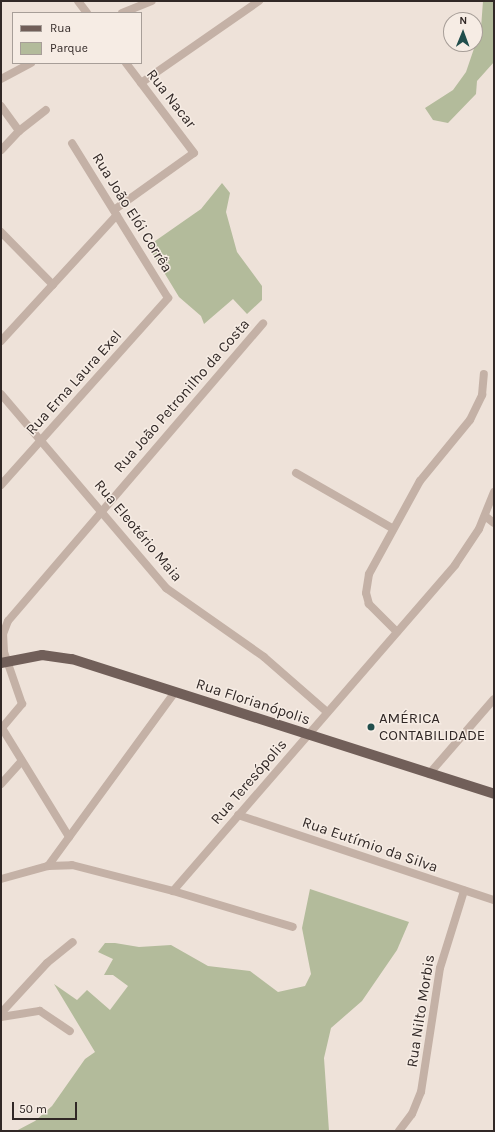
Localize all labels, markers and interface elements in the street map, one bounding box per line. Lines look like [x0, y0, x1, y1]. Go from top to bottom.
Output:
legend [12, 12, 142, 64]
north arrow [443, 12, 483, 52]
text: N [459, 14, 467, 27]
text: Rua [50, 21, 71, 35]
text: Parque [50, 41, 88, 55]
street label: Rua Nacar [142, 66, 200, 132]
street label: Rua João Elói Corrêa [88, 150, 176, 276]
street label: Rua João Petronilho da Costa [110, 315, 254, 477]
street label: Rua Erna Laura Exel [22, 327, 126, 439]
street label: Rua Eleotério Maia [90, 476, 186, 586]
street label: Rua Florianópolis [194, 675, 312, 729]
place label: AMÉRICA CONTABILIDADE [379, 709, 485, 744]
marker: AMÉRICA CONTABILIDADE [366, 722, 376, 732]
street label: Rua Teresópolis [207, 736, 291, 828]
street label: Rua Eutímio da Silva [300, 813, 440, 877]
street label: Rua Nilto Morbis [403, 953, 439, 1069]
scale bar [14, 1094, 79, 1120]
text: 50 m [19, 1102, 47, 1116]

